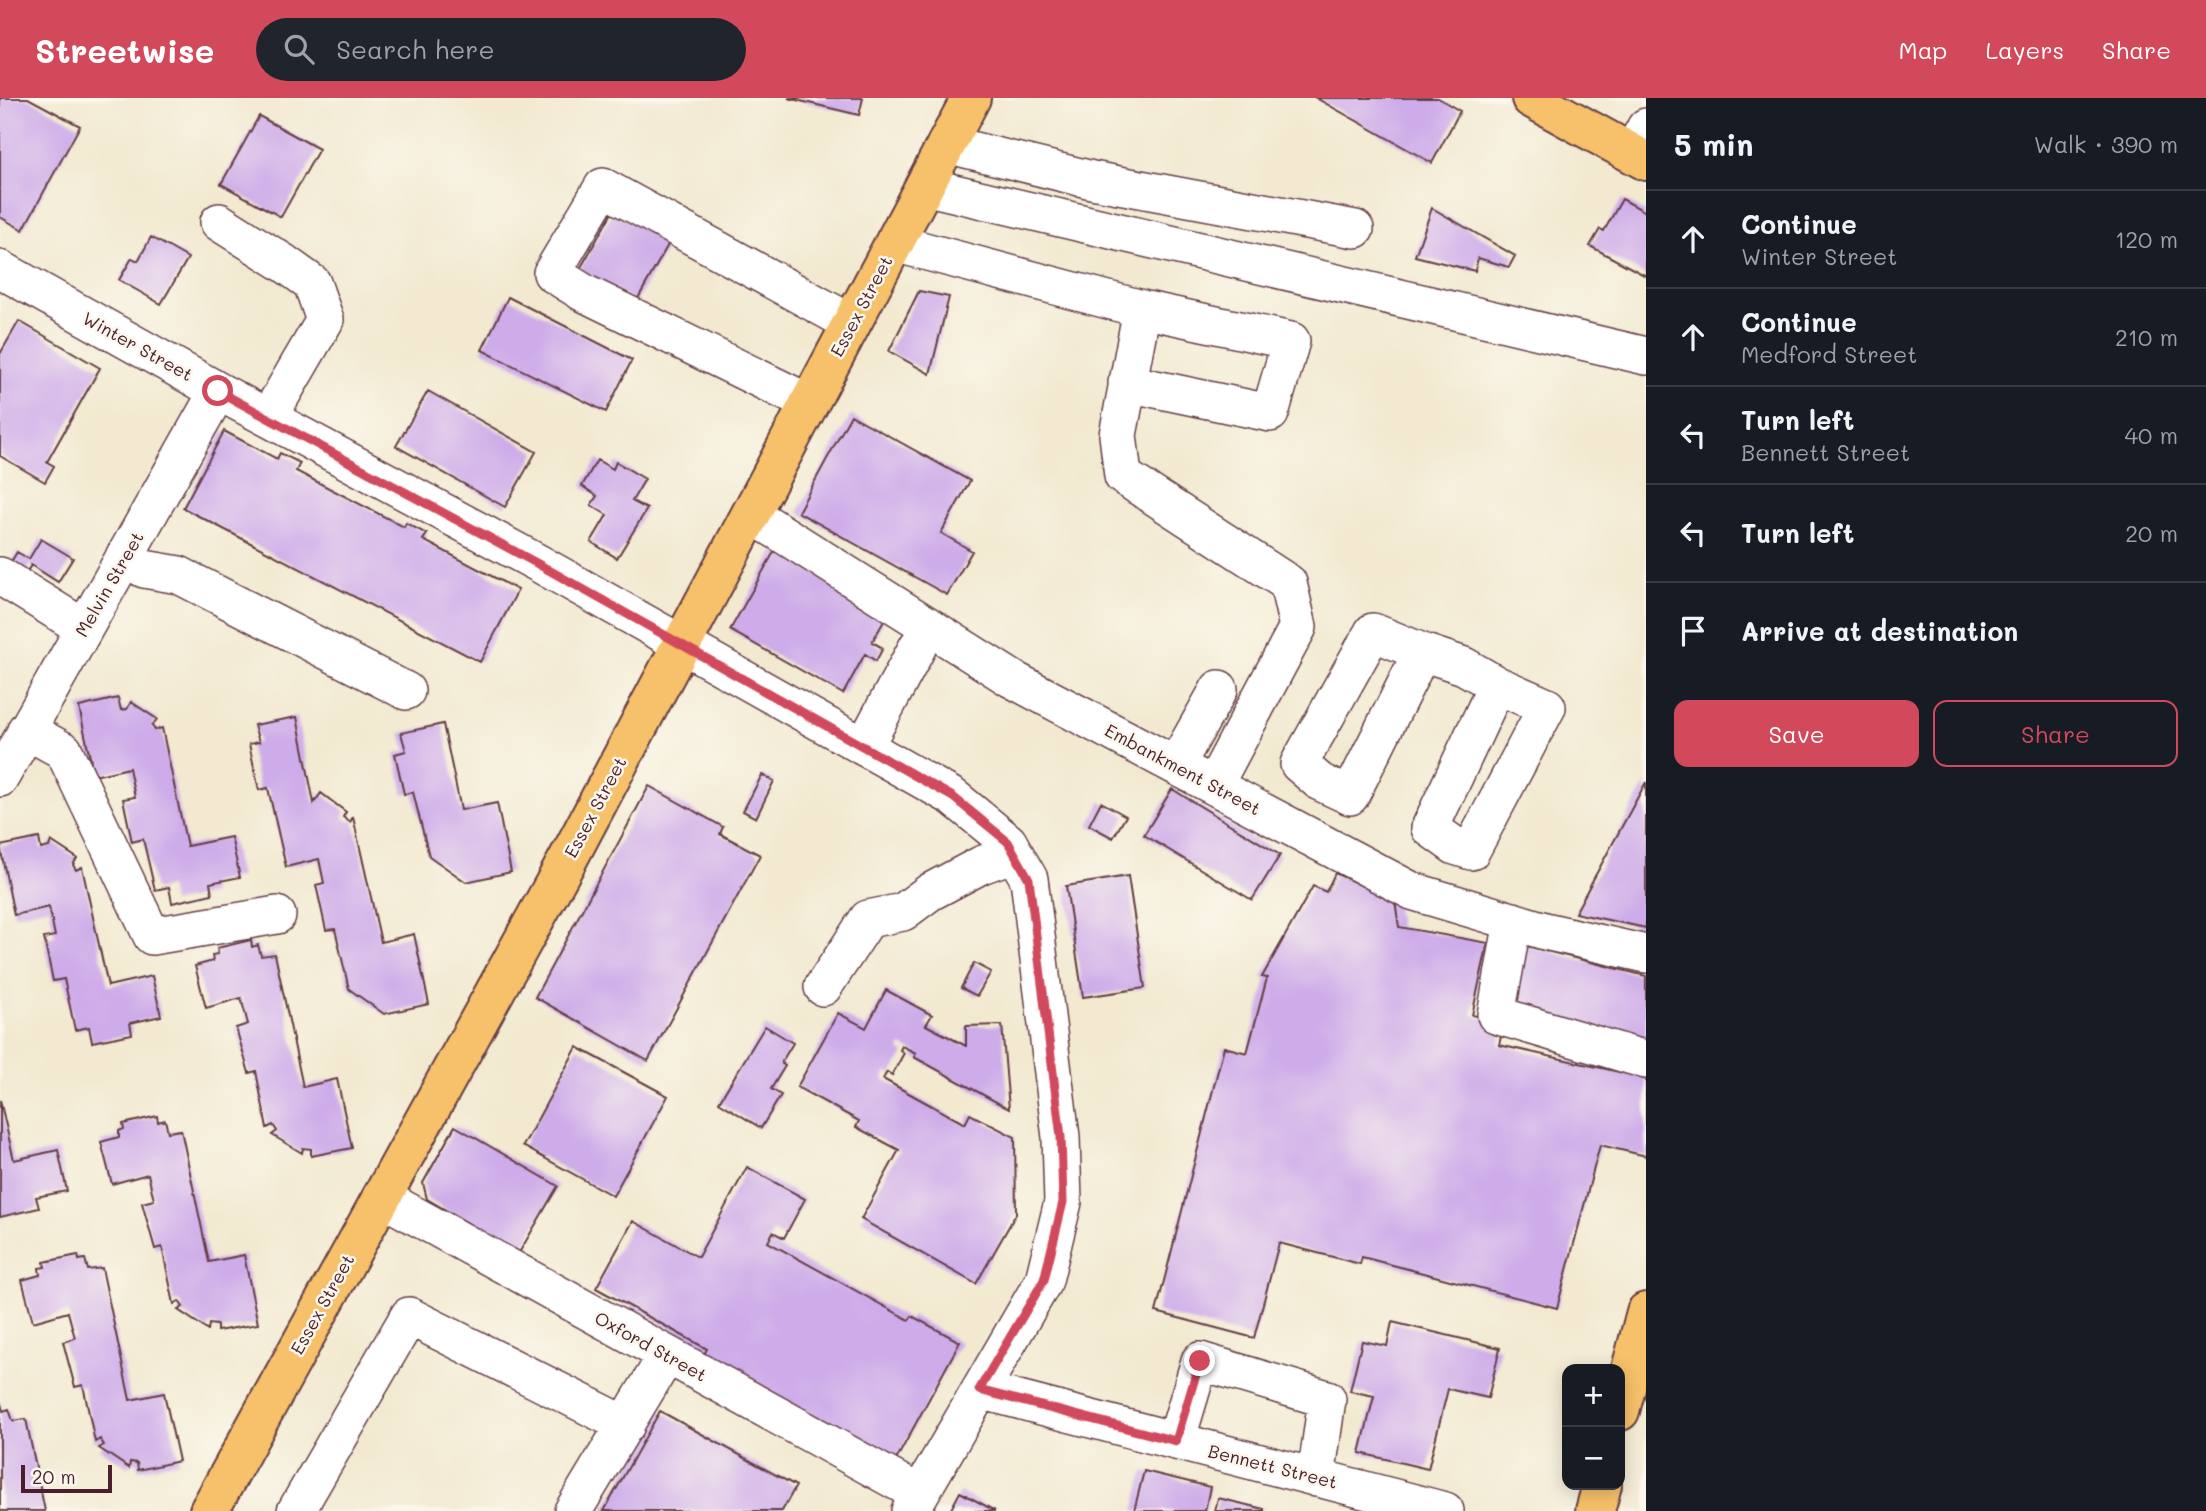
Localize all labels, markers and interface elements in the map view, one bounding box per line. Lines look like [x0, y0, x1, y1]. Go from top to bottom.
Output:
search box [256, 18, 746, 81]
text: Streetwise [35, 28, 214, 71]
icon: search [280, 30, 318, 68]
text: Search here [336, 32, 495, 66]
text: Map [1899, 34, 1947, 65]
text: Layers [1985, 34, 2064, 65]
text: Share [2102, 34, 2171, 65]
text: 5 min [1674, 124, 1754, 164]
text: Walk · 390 m [2034, 129, 2178, 159]
text: Continue [1741, 207, 1857, 241]
icon: ahead [1674, 220, 1712, 258]
text: 120 m [2115, 224, 2178, 254]
text: Winter Street [1741, 241, 1897, 271]
street label: Essex Street [824, 251, 898, 361]
text: Continue [1741, 305, 1857, 339]
street label: Winter Street [79, 306, 197, 386]
icon: ahead [1674, 318, 1712, 356]
text: 210 m [2115, 322, 2178, 352]
text: Medford Street [1741, 339, 1917, 369]
route start [202, 375, 233, 406]
text: Turn left [1741, 403, 1854, 437]
icon: left [1674, 416, 1712, 454]
text: 40 m [2125, 420, 2178, 450]
text: Bennett Street [1741, 437, 1910, 467]
icon: left [1674, 514, 1712, 552]
text: Turn left [1741, 516, 1854, 550]
text: 20 m [2125, 518, 2178, 548]
street label: Melvin Street [69, 527, 149, 641]
icon: arrive [1674, 612, 1712, 650]
text: Arrive at destination [1741, 614, 2018, 648]
button: Save [1674, 700, 1919, 767]
button: Share [1933, 700, 2178, 767]
street label: Embankment Street [1101, 718, 1265, 820]
street label: Essex Street [558, 752, 632, 862]
street label: Essex Street [285, 1250, 359, 1358]
street label: Oxford Street [591, 1305, 711, 1387]
route end [1184, 1345, 1215, 1376]
map controls [1562, 1364, 1625, 1490]
button: + [1562, 1364, 1625, 1427]
button: − [1562, 1427, 1625, 1490]
street label: Bennett Street [1206, 1438, 1340, 1494]
scale bar [21, 1462, 112, 1494]
text: 20 m [32, 1464, 76, 1489]

